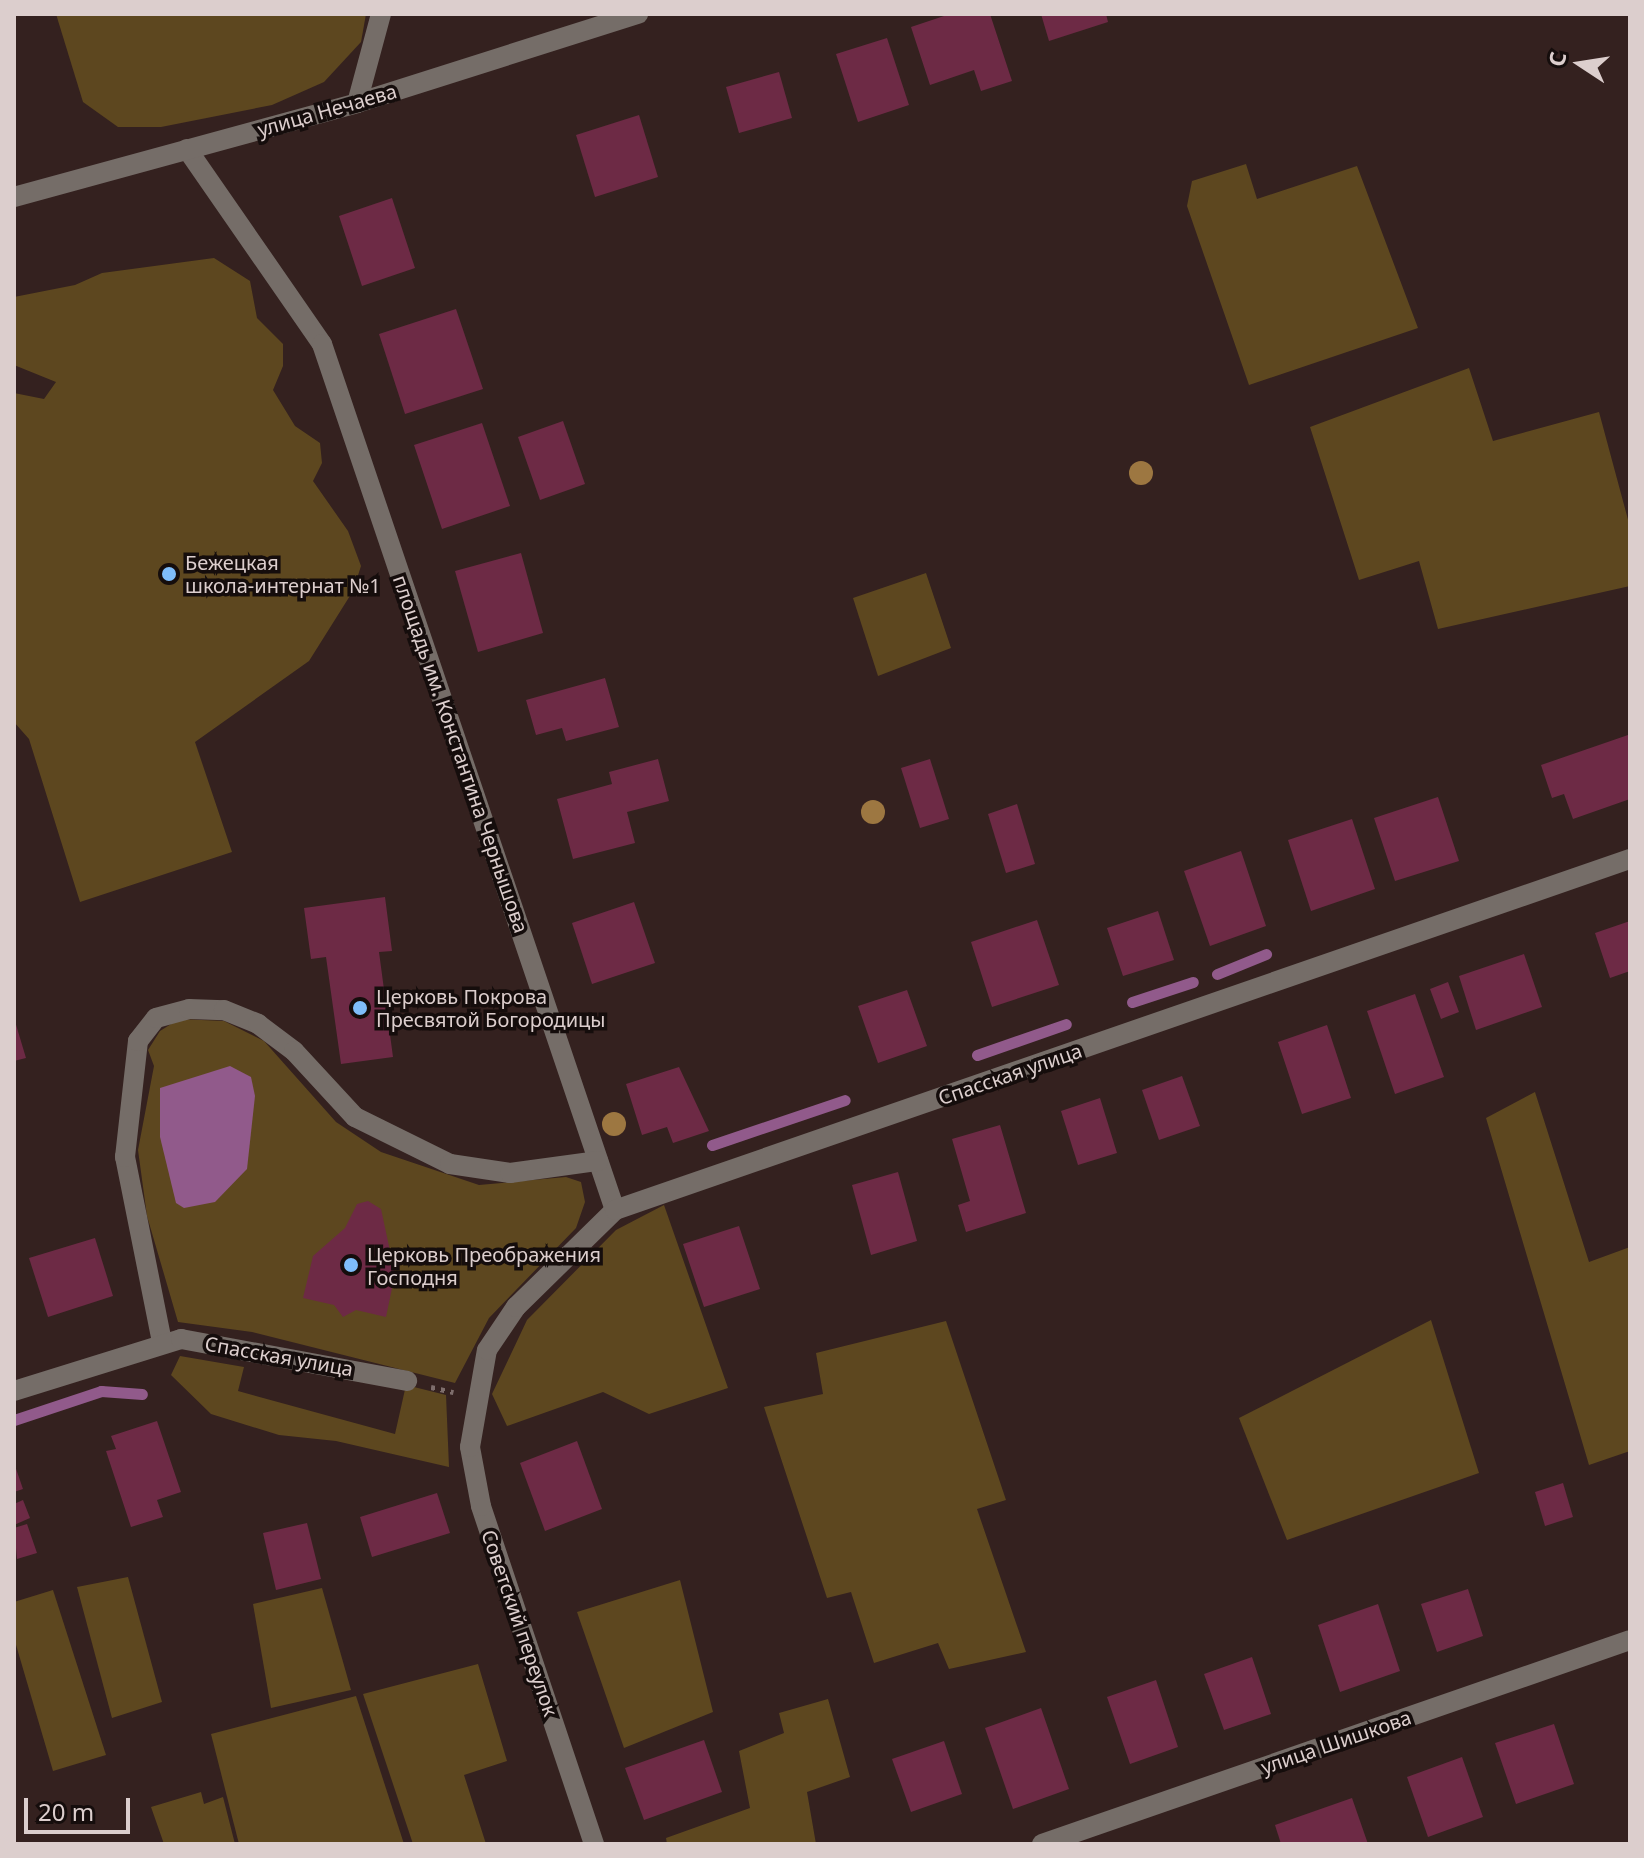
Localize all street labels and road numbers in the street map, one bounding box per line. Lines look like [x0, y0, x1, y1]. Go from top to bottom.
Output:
street label: улица Нечаева [255, 79, 399, 141]
street label: площадь им. Константина Чернышова [388, 572, 534, 936]
street label: Спасская улица [935, 1038, 1085, 1110]
street label: Спасская улица [203, 1331, 355, 1381]
street label: Советский переулок [477, 1527, 563, 1719]
street label: улица Шишкова [1258, 1705, 1414, 1779]

